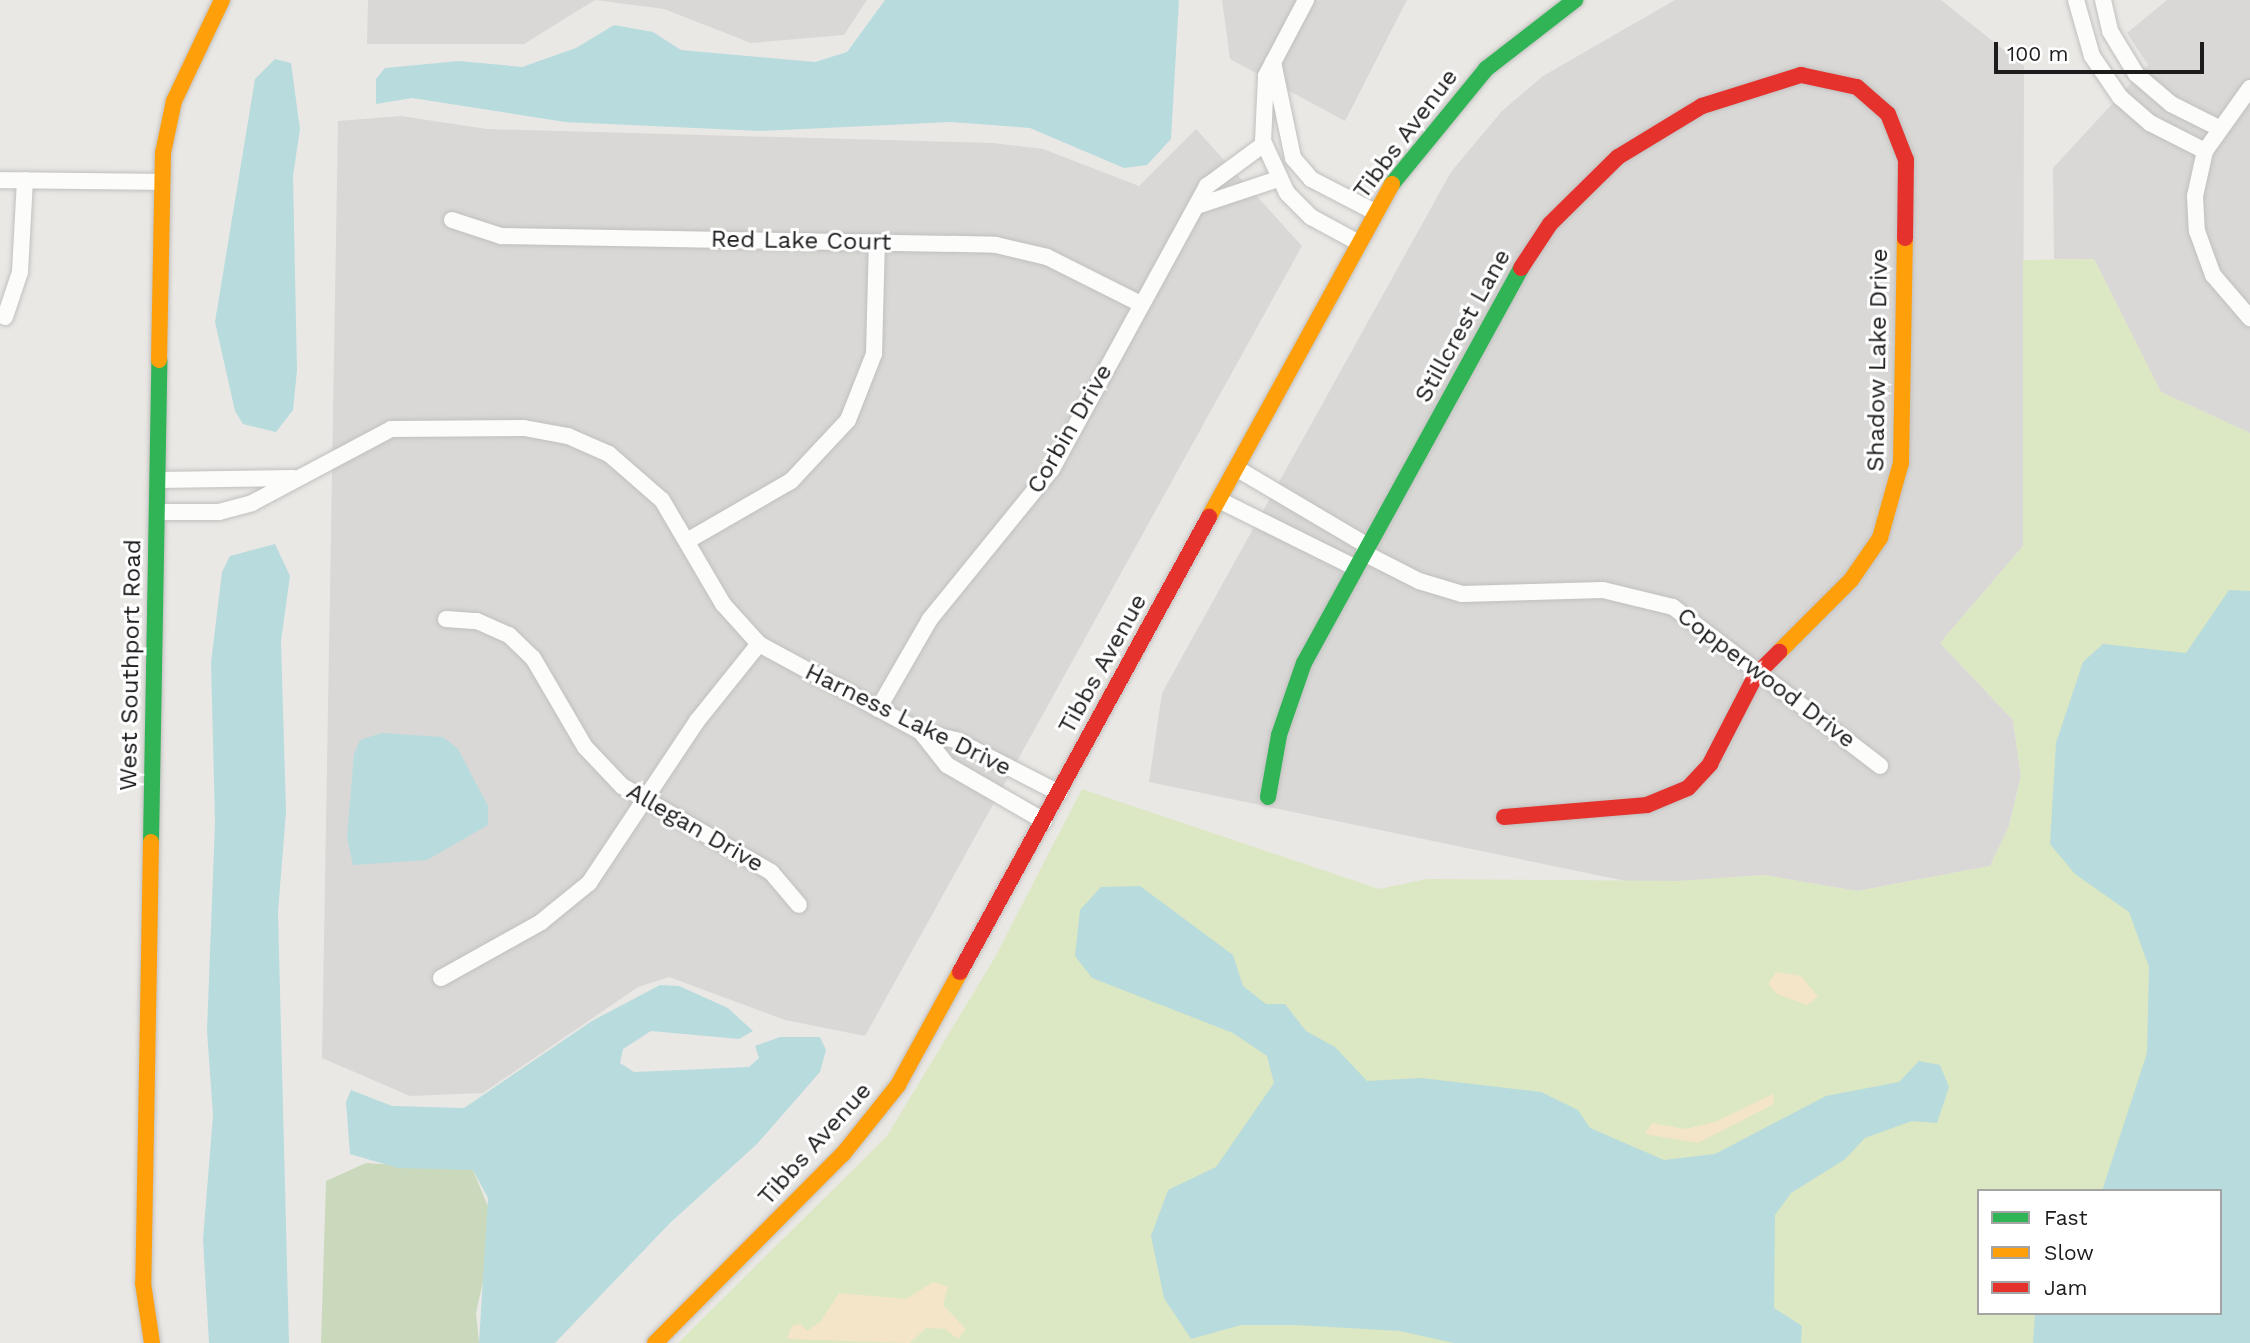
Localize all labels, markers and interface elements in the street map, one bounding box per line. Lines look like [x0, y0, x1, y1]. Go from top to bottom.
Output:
scale bar [1998, 28, 2208, 72]
text: 100 m [2007, 41, 2069, 66]
street label: Tibbs Avenue [1347, 63, 1465, 205]
street label: Red Lake Court [710, 225, 892, 257]
street label: Stillcrest Lane [1409, 244, 1517, 408]
street label: Shadow Lake Drive [1862, 248, 1894, 472]
street label: Corbin Drive [1021, 359, 1119, 499]
street label: West Southport Road [114, 539, 148, 791]
street label: Tibbs Avenue [1053, 589, 1153, 739]
street label: Copperwood Drive [1671, 602, 1861, 754]
street label: Harness Lake Drive [800, 658, 1016, 782]
street label: Allegan Drive [621, 777, 769, 879]
street label: Tibbs Avenue [752, 1076, 878, 1212]
legend [1977, 1189, 2222, 1315]
text: Fast [2044, 1205, 2088, 1230]
text: Slow [2044, 1240, 2094, 1265]
text: Jam [2044, 1275, 2087, 1300]

